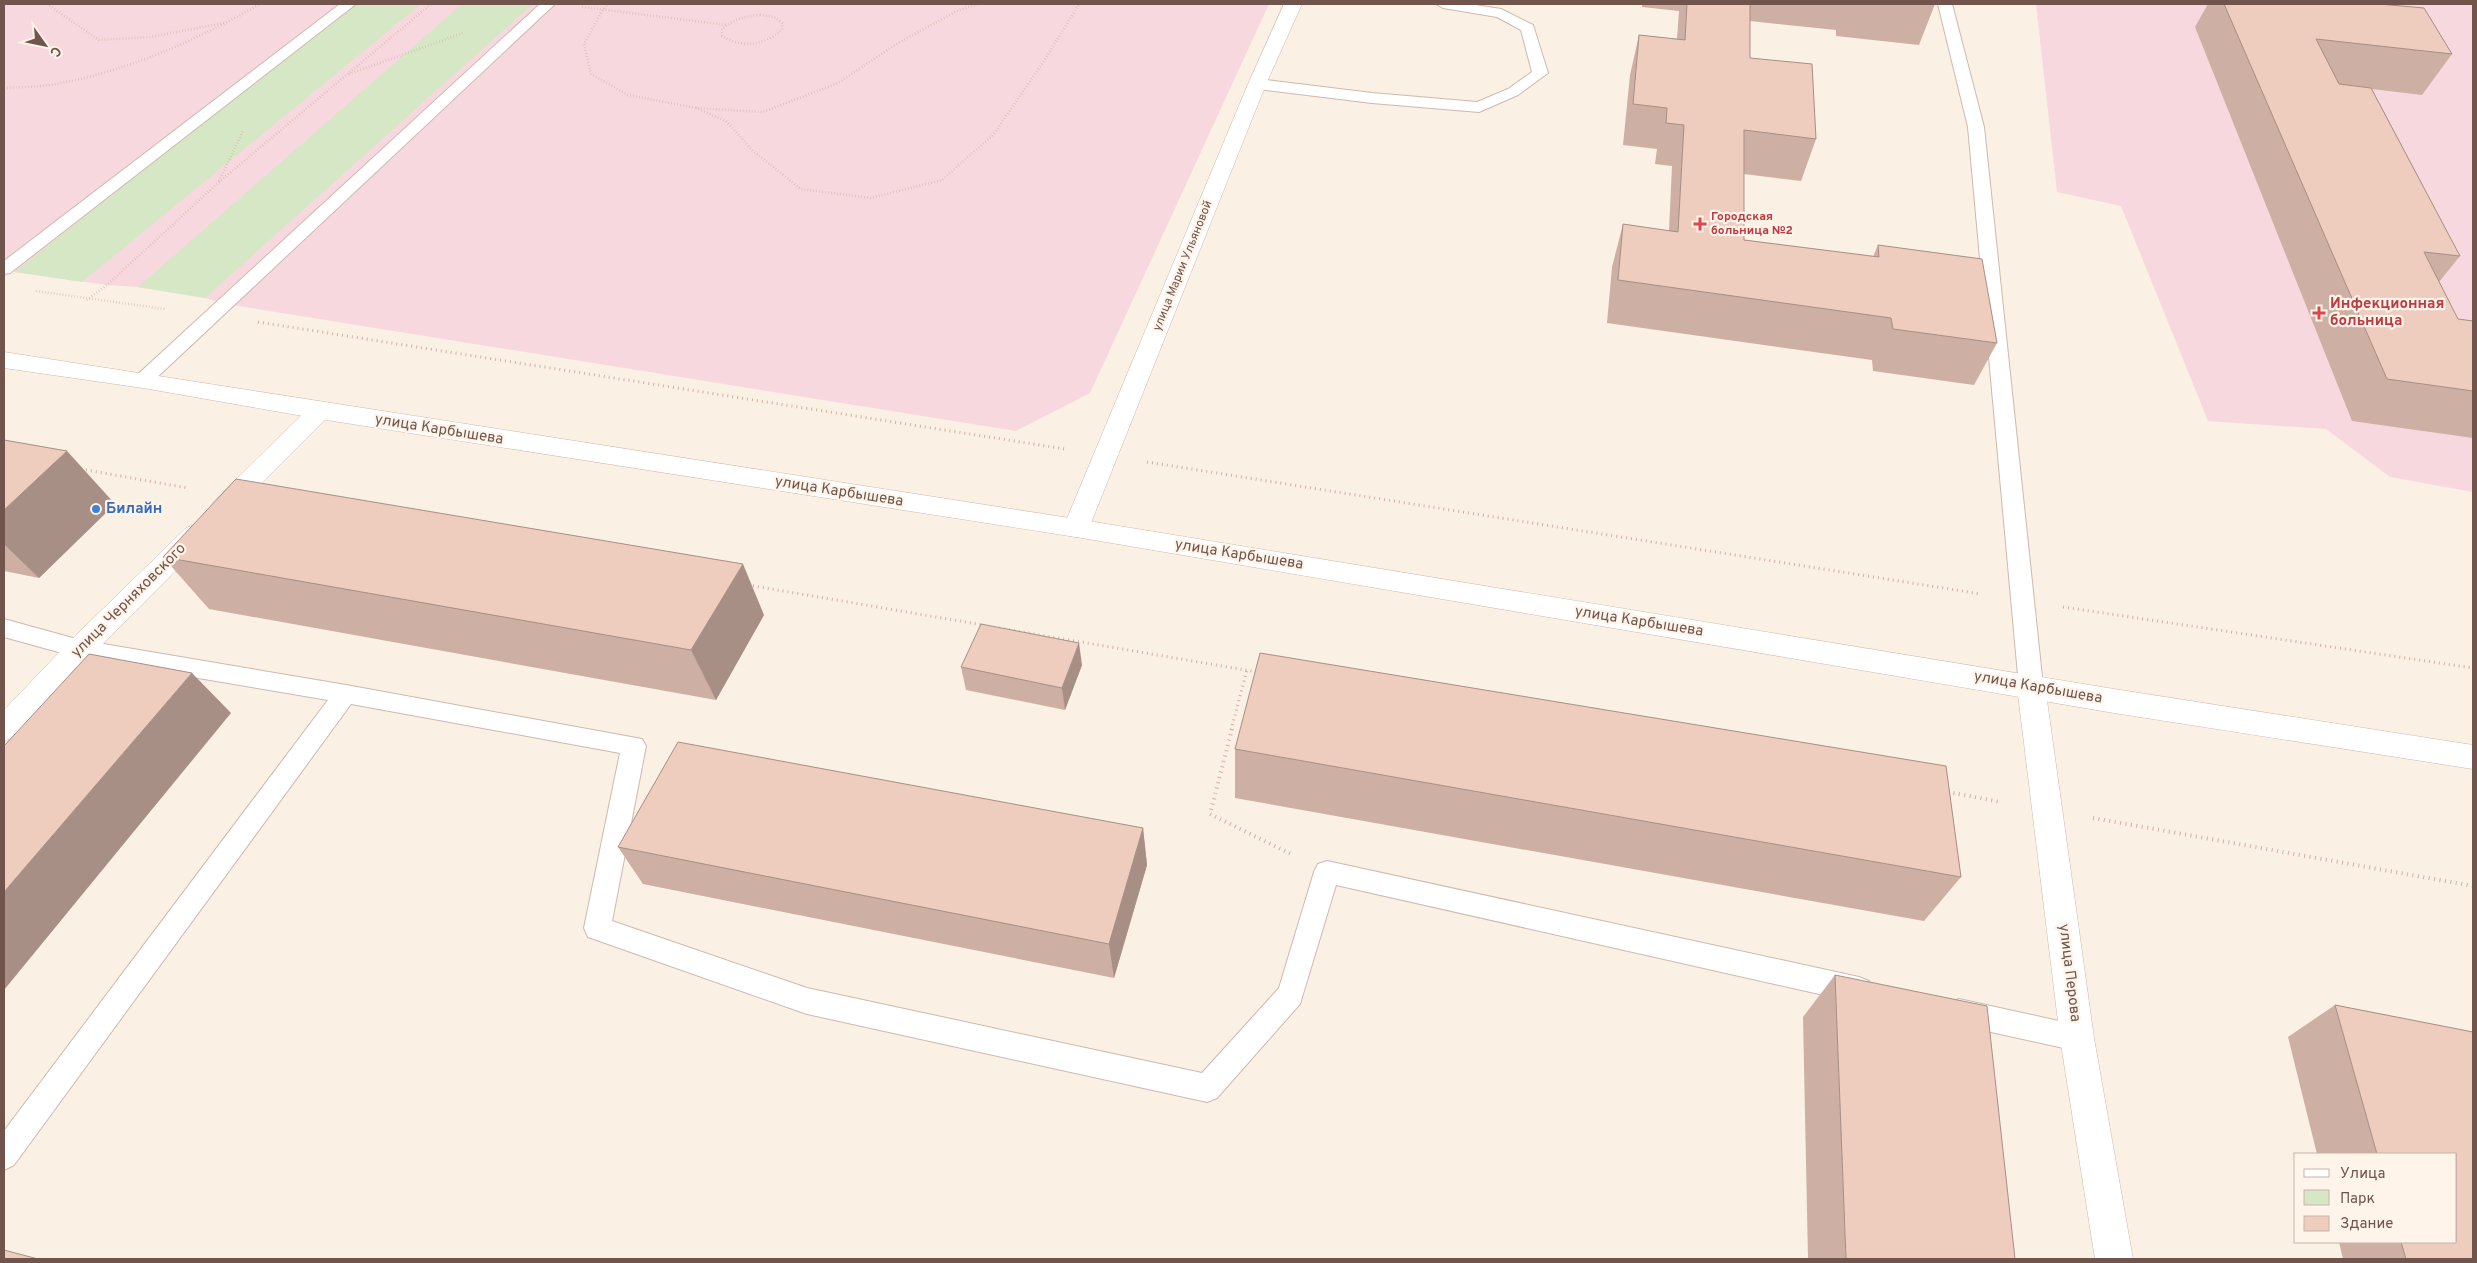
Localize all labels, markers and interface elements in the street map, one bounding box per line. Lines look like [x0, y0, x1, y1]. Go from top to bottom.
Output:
north arrow [20, 20, 70, 70]
text: С [45, 43, 64, 60]
street label: улица Марии Ульяновой [1149, 198, 1217, 334]
place label: Городская больница №2 [1711, 209, 1793, 239]
marker: Городская больница №2 [1693, 217, 1707, 231]
place label: Инфекционная больница [2330, 295, 2444, 331]
marker: Инфекционная больница [2312, 306, 2326, 320]
street label: улица Карбышева [373, 410, 505, 450]
street label: улица Карбышева [773, 472, 905, 512]
place label: Билайн [106, 500, 162, 519]
marker: Билайн [90, 503, 102, 515]
street label: улица Карбышева [1173, 535, 1305, 575]
street label: улица Черняховского [68, 540, 190, 662]
street label: улица Карбышева [1573, 602, 1705, 642]
street label: улица Карбышева [1972, 667, 2104, 709]
street label: улица Перова [2054, 923, 2084, 1023]
legend [2294, 1153, 2457, 1243]
text: Улица [2340, 1165, 2385, 1184]
text: Парк [2340, 1190, 2375, 1209]
text: Здание [2340, 1215, 2393, 1234]

